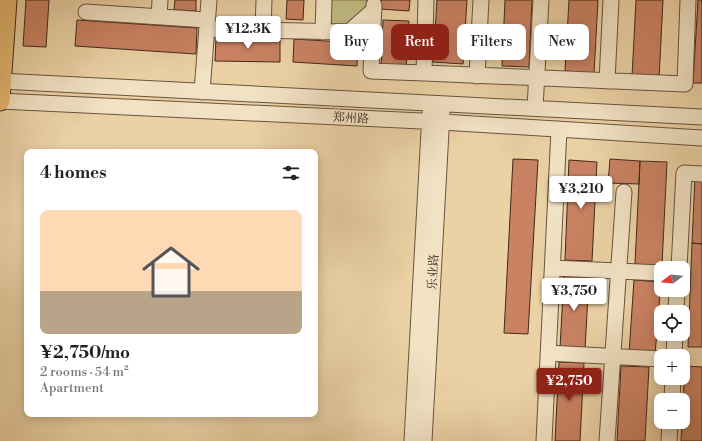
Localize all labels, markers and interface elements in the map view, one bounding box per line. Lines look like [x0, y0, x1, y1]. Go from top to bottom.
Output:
pin: ¥12.3K [215, 16, 281, 50]
text: ¥12.3K [225, 21, 271, 37]
chip: Buy [330, 24, 383, 60]
chip: Rent [391, 24, 449, 60]
chip: Filters [457, 24, 526, 60]
chip: New [534, 24, 589, 60]
street label: 郑州路 [333, 110, 369, 127]
text: 4 homes [40, 162, 107, 184]
icon: filters [280, 162, 302, 184]
pin: ¥3,210 [548, 176, 614, 210]
text: ¥3,210 [558, 181, 604, 197]
icon: home [135, 236, 207, 308]
street label: 乐业路 [425, 254, 442, 290]
north arrow [654, 261, 690, 297]
map controls [654, 261, 690, 429]
pin: ¥3,750 [541, 278, 607, 312]
text: ¥3,750 [551, 283, 597, 299]
button: locate [654, 305, 690, 341]
text: ¥2,750/mo [40, 342, 130, 364]
button: + [654, 349, 690, 385]
text: 2 rooms · 54 m² [40, 364, 129, 380]
pin: ¥2,750 [536, 368, 602, 402]
text: ¥2,750 [546, 373, 592, 389]
text: Apartment [40, 380, 104, 396]
button: − [654, 393, 690, 429]

